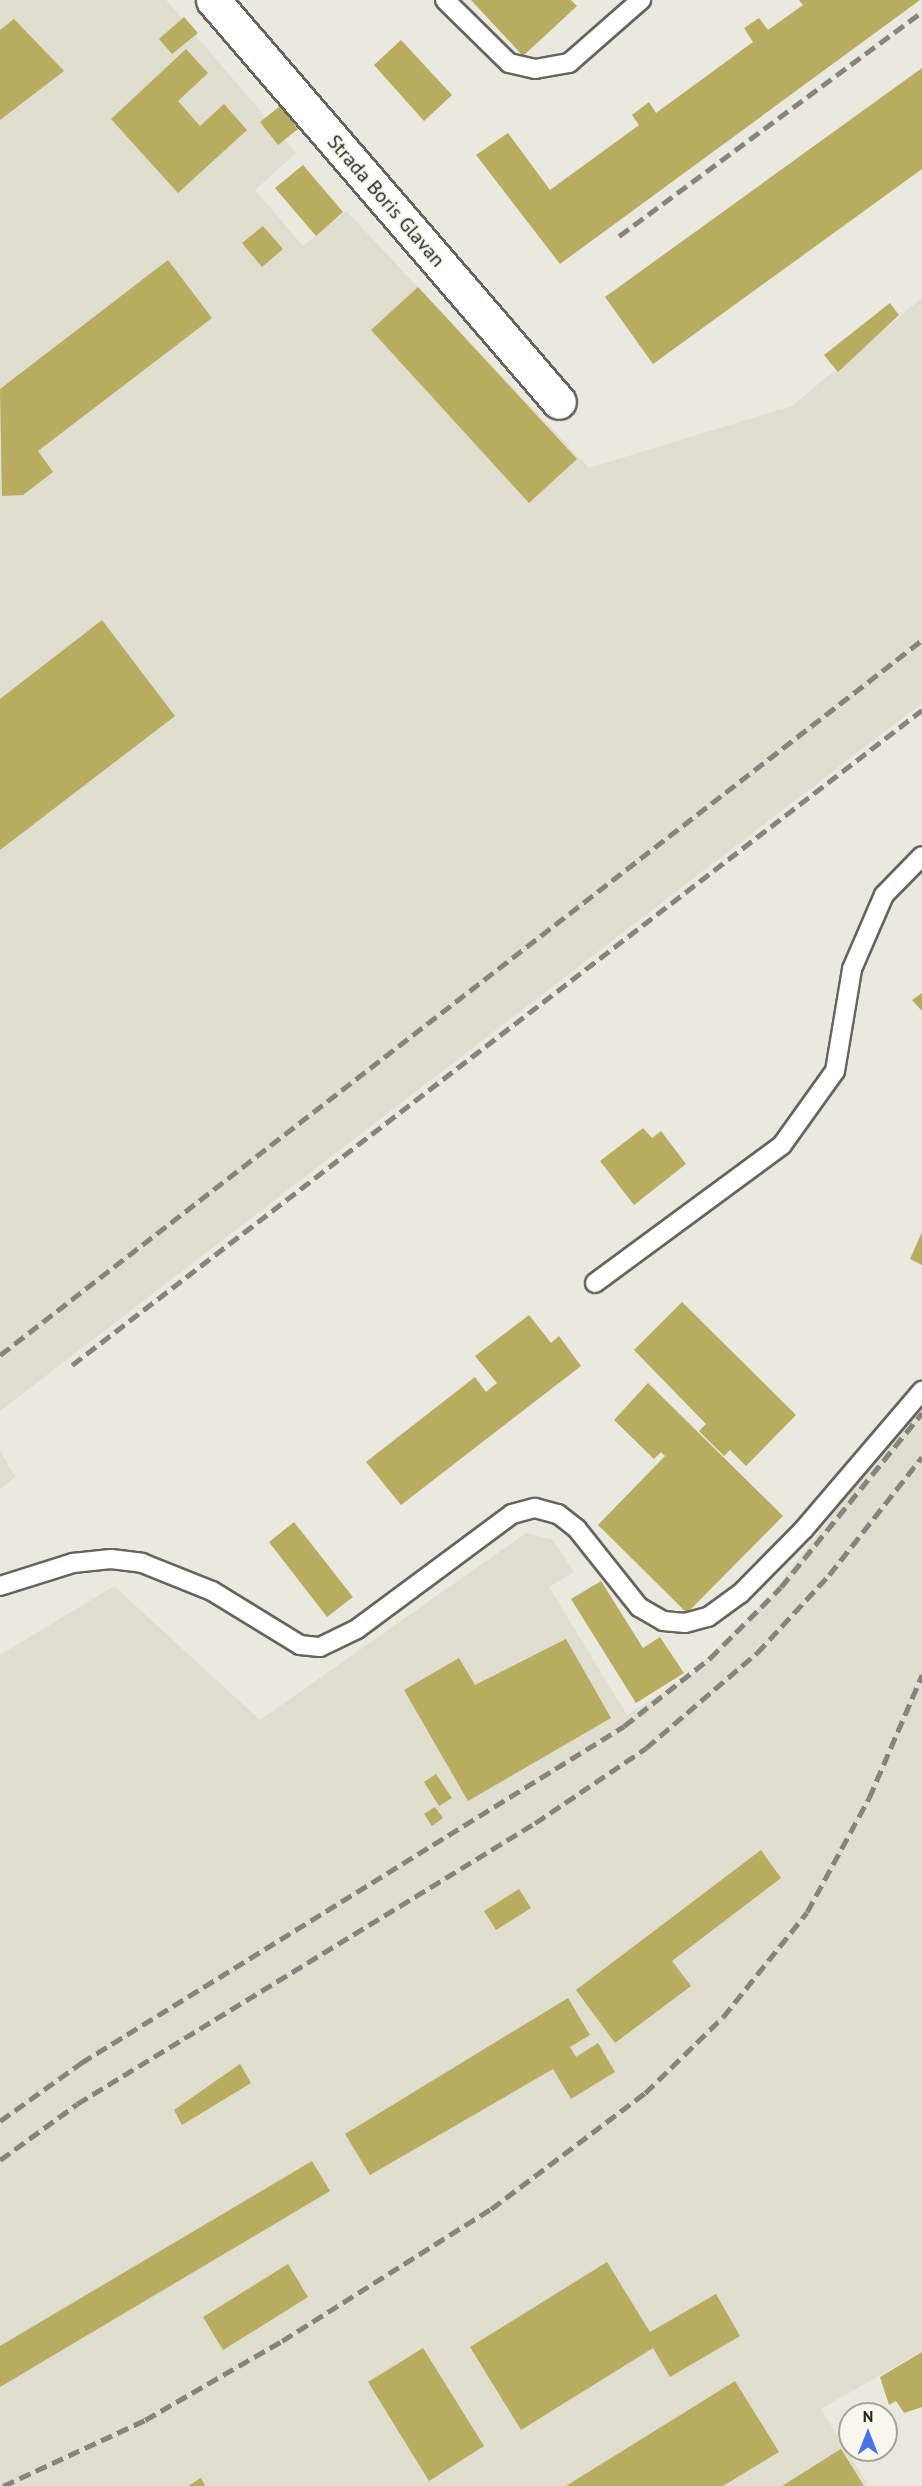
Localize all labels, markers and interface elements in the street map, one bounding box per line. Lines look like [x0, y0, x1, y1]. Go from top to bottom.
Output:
street label: Strada Boris Glavan [322, 130, 450, 272]
north arrow [838, 2402, 898, 2462]
text: N [863, 2406, 873, 2426]

